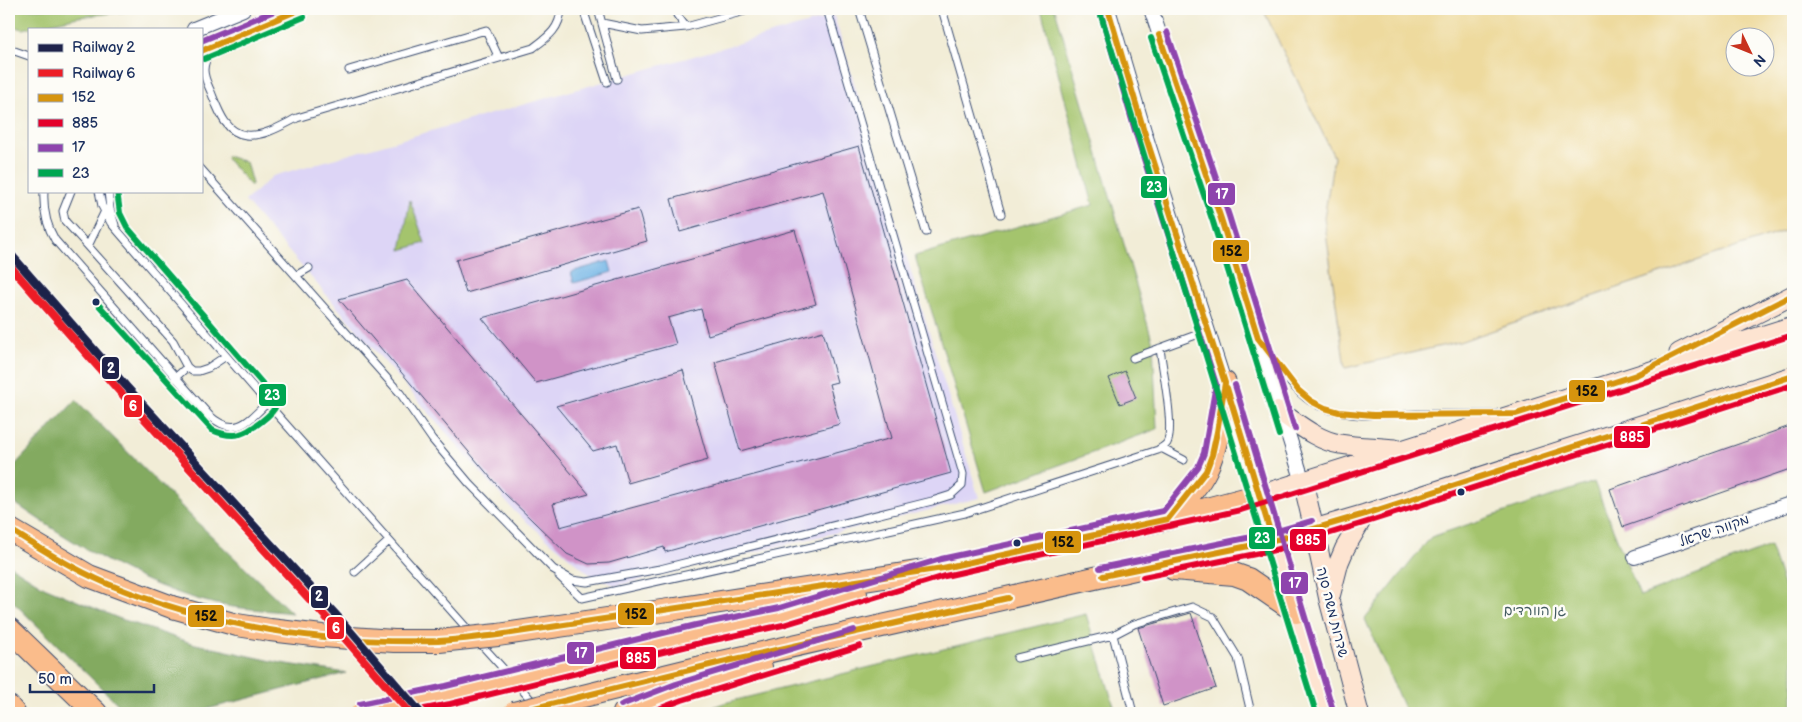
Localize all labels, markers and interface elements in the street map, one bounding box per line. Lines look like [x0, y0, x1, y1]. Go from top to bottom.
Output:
legend [28, 28, 202, 192]
north arrow [1724, 28, 1774, 78]
text: Railway 2 [72, 38, 135, 57]
text: N [1749, 51, 1769, 70]
text: Railway 6 [72, 64, 135, 83]
text: 152 [72, 88, 95, 107]
text: 885 [72, 114, 98, 133]
text: 17 [72, 138, 86, 157]
text: 23 [72, 164, 90, 183]
line badge: 23 [1140, 175, 1168, 199]
text: 23 [1146, 179, 1162, 196]
line badge: 17 [1207, 182, 1236, 206]
text: 17 [1215, 186, 1229, 203]
line badge: 152 [1212, 239, 1250, 263]
text: 152 [1220, 243, 1243, 260]
unlabelled marker [91, 297, 101, 307]
line badge: 2 [101, 356, 120, 380]
text: 2 [107, 360, 116, 377]
line badge: 152 [1568, 379, 1606, 403]
line badge: 23 [258, 383, 287, 407]
text: 152 [1576, 383, 1599, 400]
text: 23 [264, 387, 280, 404]
line badge: 6 [123, 394, 143, 418]
text: 6 [129, 398, 137, 415]
line badge: 885 [1613, 425, 1651, 449]
text: 885 [1620, 429, 1644, 446]
unlabelled marker [1456, 487, 1466, 497]
street label: מקווה ישראל [1677, 511, 1751, 550]
line badge: 23 [1248, 526, 1276, 550]
line badge: 885 [1289, 528, 1327, 552]
line badge: 152 [1044, 530, 1082, 554]
text: 23 [1254, 530, 1270, 547]
text: 885 [1296, 532, 1320, 549]
text: 152 [1052, 534, 1075, 551]
unlabelled marker [1012, 538, 1022, 548]
street label: שדרות משה סנה [1313, 565, 1352, 660]
line badge: 17 [1280, 571, 1309, 595]
text: 17 [1288, 575, 1302, 592]
line badge: 2 [310, 585, 329, 609]
text: 2 [315, 588, 324, 605]
line badge: 152 [617, 602, 655, 626]
park label: גן הוורדים [1504, 602, 1567, 619]
line badge: 152 [187, 604, 225, 628]
text: 152 [625, 606, 648, 623]
text: 152 [195, 608, 218, 625]
line badge: 6 [326, 616, 345, 640]
text: 6 [332, 620, 340, 637]
line badge: 17 [566, 641, 595, 665]
text: 17 [574, 645, 588, 662]
line badge: 885 [619, 646, 657, 670]
text: 885 [626, 650, 650, 667]
scale bar [30, 662, 154, 694]
text: 50 m [38, 670, 72, 689]

